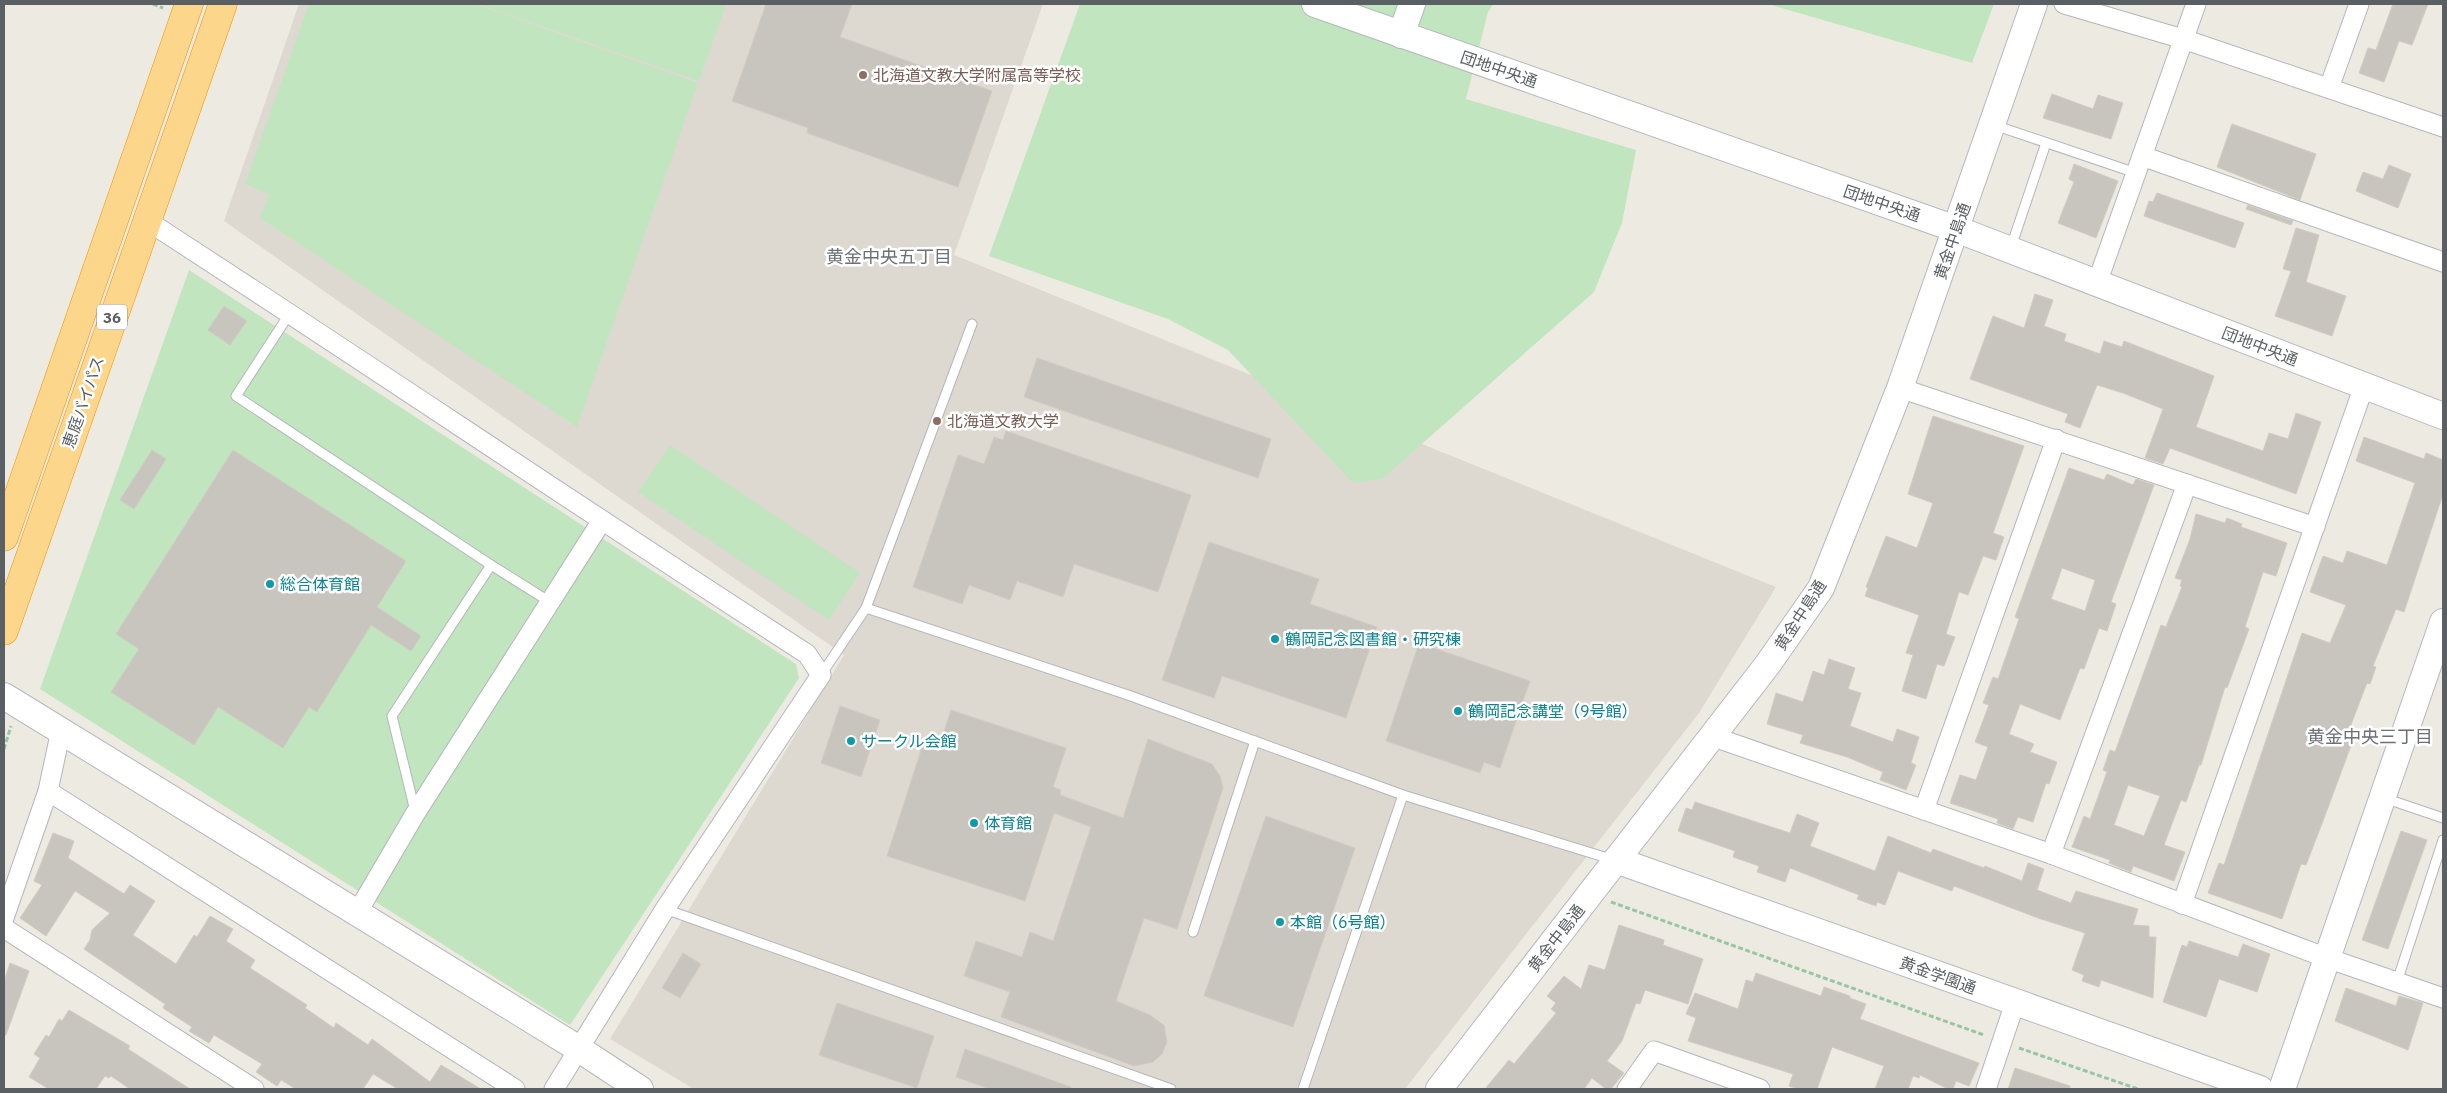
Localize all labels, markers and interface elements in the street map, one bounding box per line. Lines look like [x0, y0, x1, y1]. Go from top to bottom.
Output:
street label: 団地中央通 [1458, 47, 1540, 91]
place label: 北海道文教大学附属高等学校 [873, 65, 1081, 85]
marker: 北海道文教大学附属高等学校 [857, 69, 869, 81]
street label: 団地中央通 [1841, 181, 1923, 225]
street label: 黄金中島通 [1930, 200, 1974, 282]
district label: 黄金中央五丁目 [826, 245, 952, 268]
road number: 36 [97, 304, 127, 330]
street label: 団地中央通 [2219, 322, 2301, 370]
street label: 恵庭バイパス [58, 354, 108, 450]
place label: 北海道文教大学 [947, 411, 1059, 431]
marker: 北海道文教大学 [931, 415, 943, 427]
place label: 総合体育館 [280, 574, 360, 594]
street label: 黄金中島通 [1770, 576, 1830, 654]
marker: 総合体育館 [264, 578, 276, 590]
place label: 鶴岡記念図書館・研究棟 [1285, 629, 1461, 649]
marker: 鶴岡記念図書館・研究棟 [1269, 633, 1281, 645]
place label: 鶴岡記念講堂（9号館） [1468, 701, 1638, 721]
marker: 鶴岡記念講堂（9号館） [1452, 705, 1464, 717]
district label: 黄金中央三丁目 [2307, 725, 2433, 748]
place label: サークル会館 [861, 731, 957, 751]
marker: サークル会館 [845, 735, 857, 747]
place label: 体育館 [984, 813, 1032, 833]
marker: 体育館 [968, 817, 980, 829]
street label: 黄金中島通 [1523, 900, 1589, 976]
place label: 本館（6号館） [1290, 912, 1396, 932]
marker: 本館（6号館） [1274, 916, 1286, 928]
street label: 黄金学園通 [1897, 952, 1979, 998]

